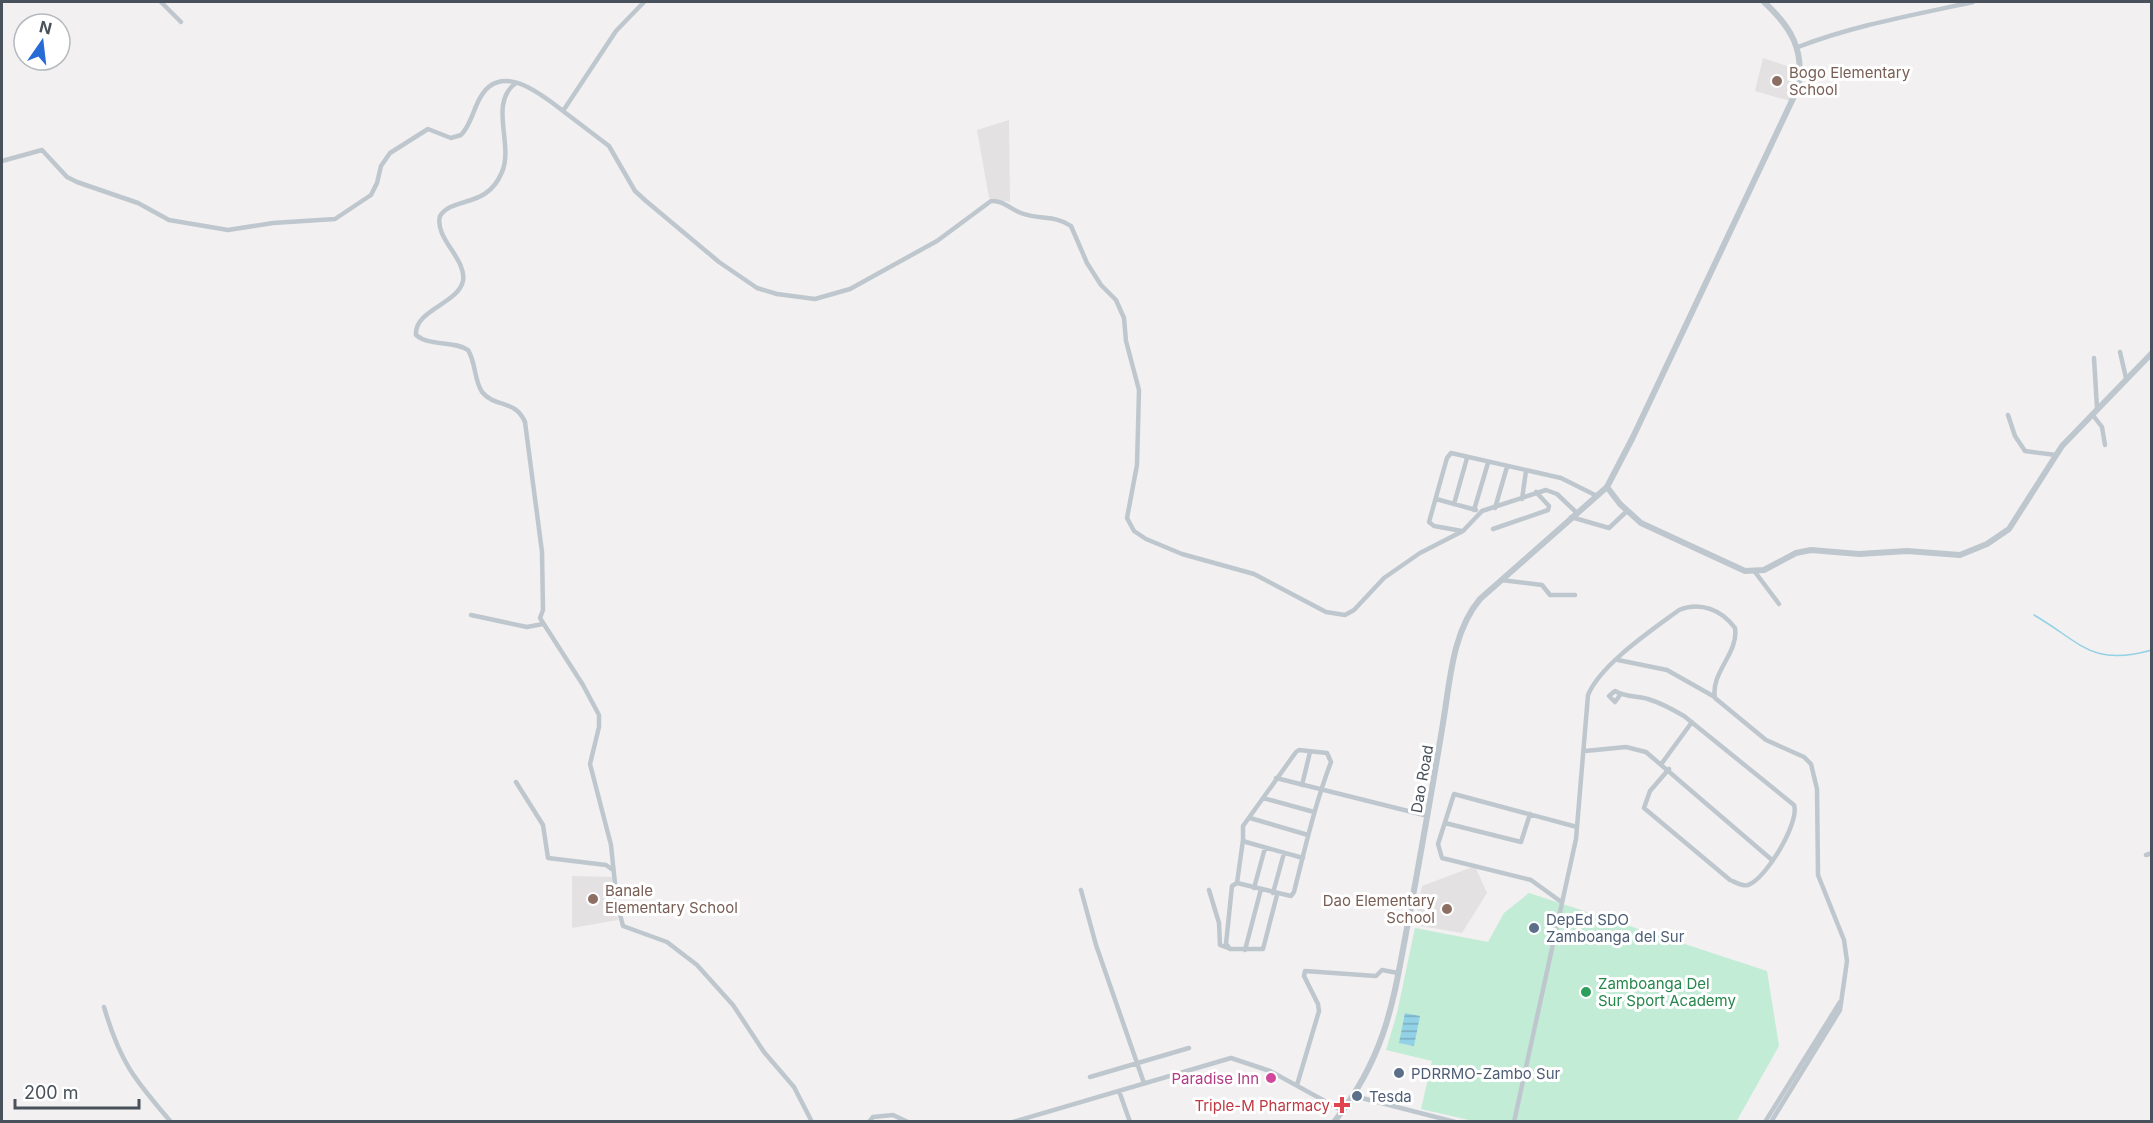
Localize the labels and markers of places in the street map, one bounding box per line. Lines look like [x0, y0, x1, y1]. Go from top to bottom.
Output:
place label: Bogo Elementary School [1789, 63, 1911, 99]
marker: Bogo Elementary School [1770, 74, 1784, 88]
place label: Banale Elementary School [605, 881, 738, 917]
place label: Dao Elementary School [1323, 891, 1436, 927]
marker: Banale Elementary School [586, 892, 600, 906]
marker: Dao Elementary School [1440, 902, 1454, 916]
place label: DepEd SDO Zamboanga del Sur [1546, 910, 1685, 946]
marker: DepEd SDO Zamboanga del Sur [1527, 921, 1541, 935]
place label: Zamboanga Del Sur Sport Academy [1598, 974, 1737, 1010]
marker: Zamboanga Del Sur Sport Academy [1579, 985, 1593, 999]
place label: PDRRMO-Zambo Sur [1411, 1064, 1561, 1083]
marker: PDRRMO-Zambo Sur [1392, 1066, 1406, 1080]
place label: Paradise Inn [1171, 1069, 1259, 1088]
marker: Paradise Inn [1264, 1071, 1278, 1085]
place label: Tesda [1369, 1087, 1412, 1106]
marker: Tesda [1350, 1089, 1364, 1103]
place label: Triple-M Pharmacy [1194, 1096, 1331, 1115]
marker: Triple-M Pharmacy [1335, 1098, 1349, 1112]

